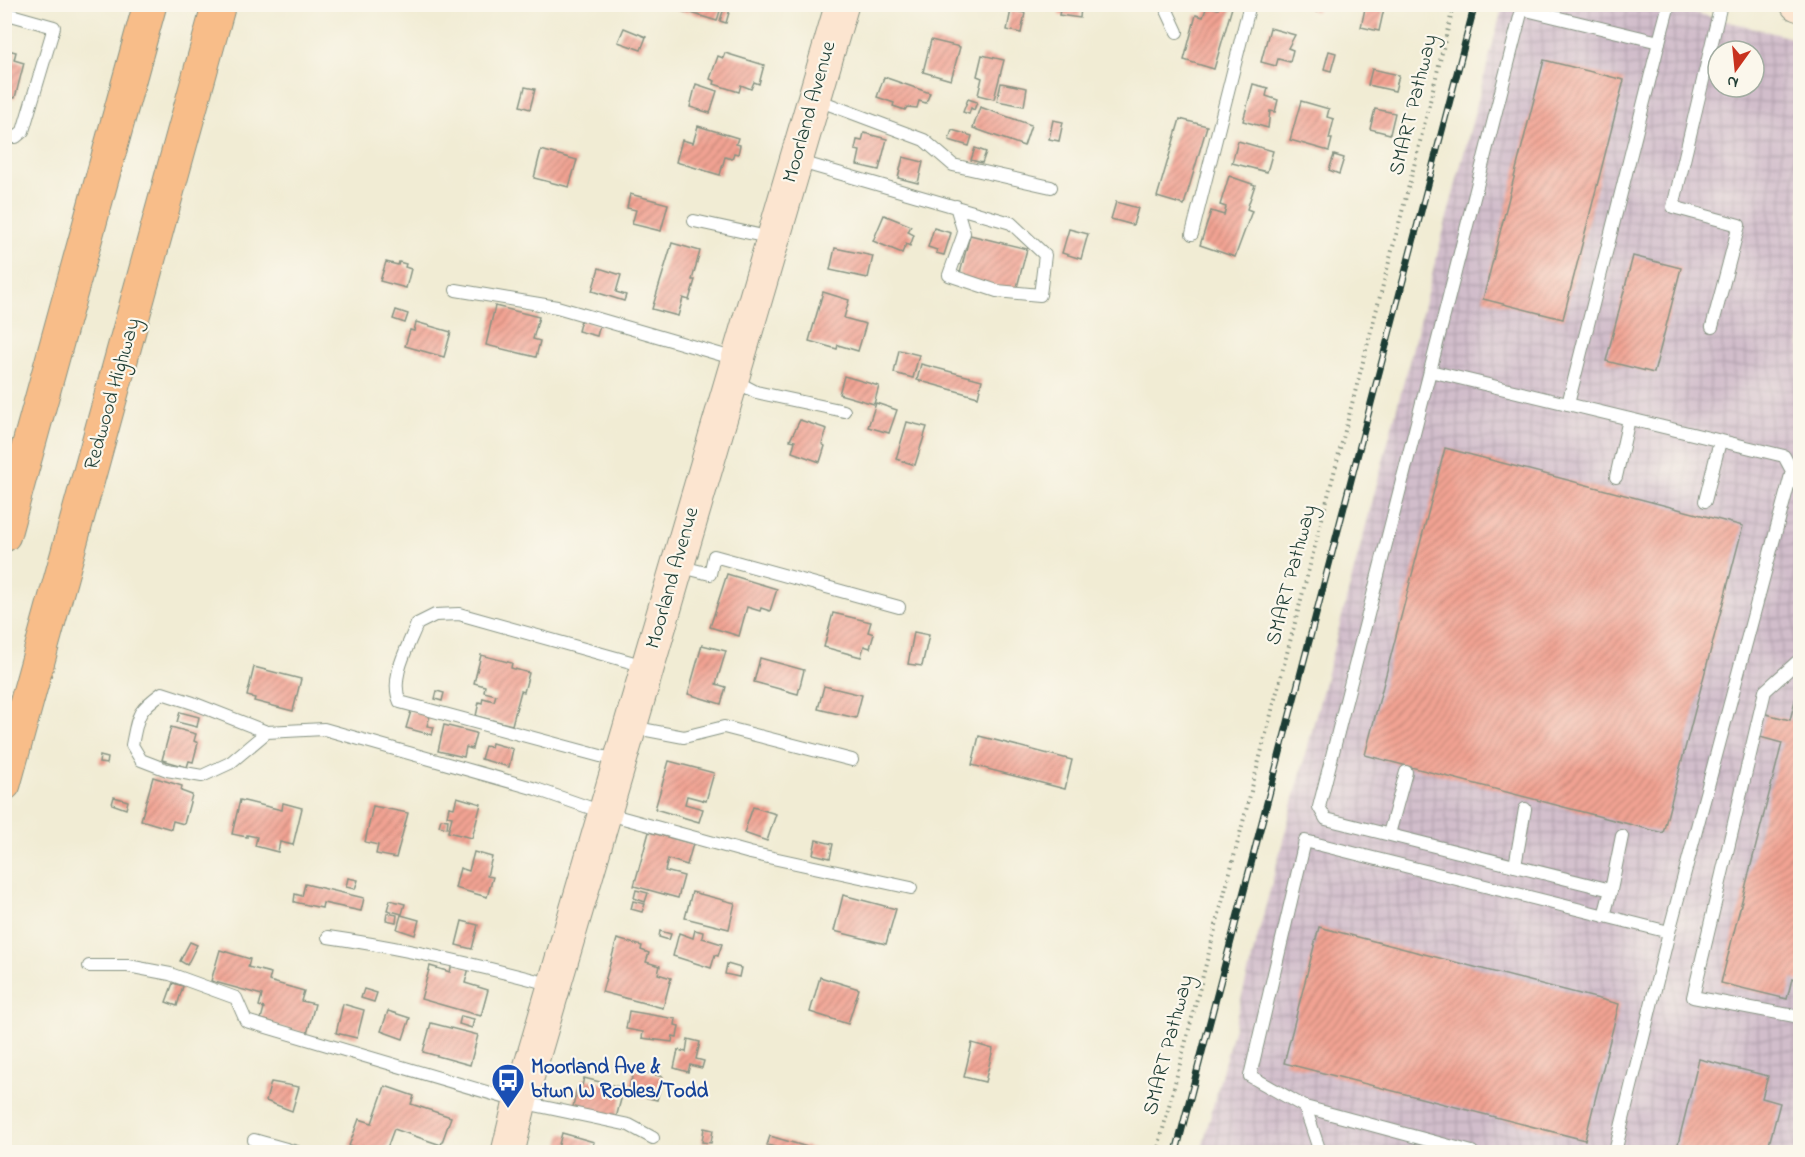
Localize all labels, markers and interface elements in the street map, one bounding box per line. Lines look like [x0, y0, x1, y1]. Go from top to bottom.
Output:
street label: SMART Pathway [1382, 31, 1448, 179]
street label: Moorland Avenue [775, 37, 845, 186]
north arrow [1706, 39, 1766, 99]
text: N [1724, 69, 1741, 95]
street label: Redwood Highway [77, 315, 151, 474]
street label: SMART Pathway [1259, 502, 1327, 649]
street label: Moorland Avenue [638, 503, 708, 652]
street label: SMART Pathway [1136, 972, 1204, 1119]
place label: Moorland Ave & btwn W Robles/Todd [531, 1053, 708, 1107]
bus stop icon: Moorland Ave & btwn W Robles/Todd [490, 1062, 526, 1109]

